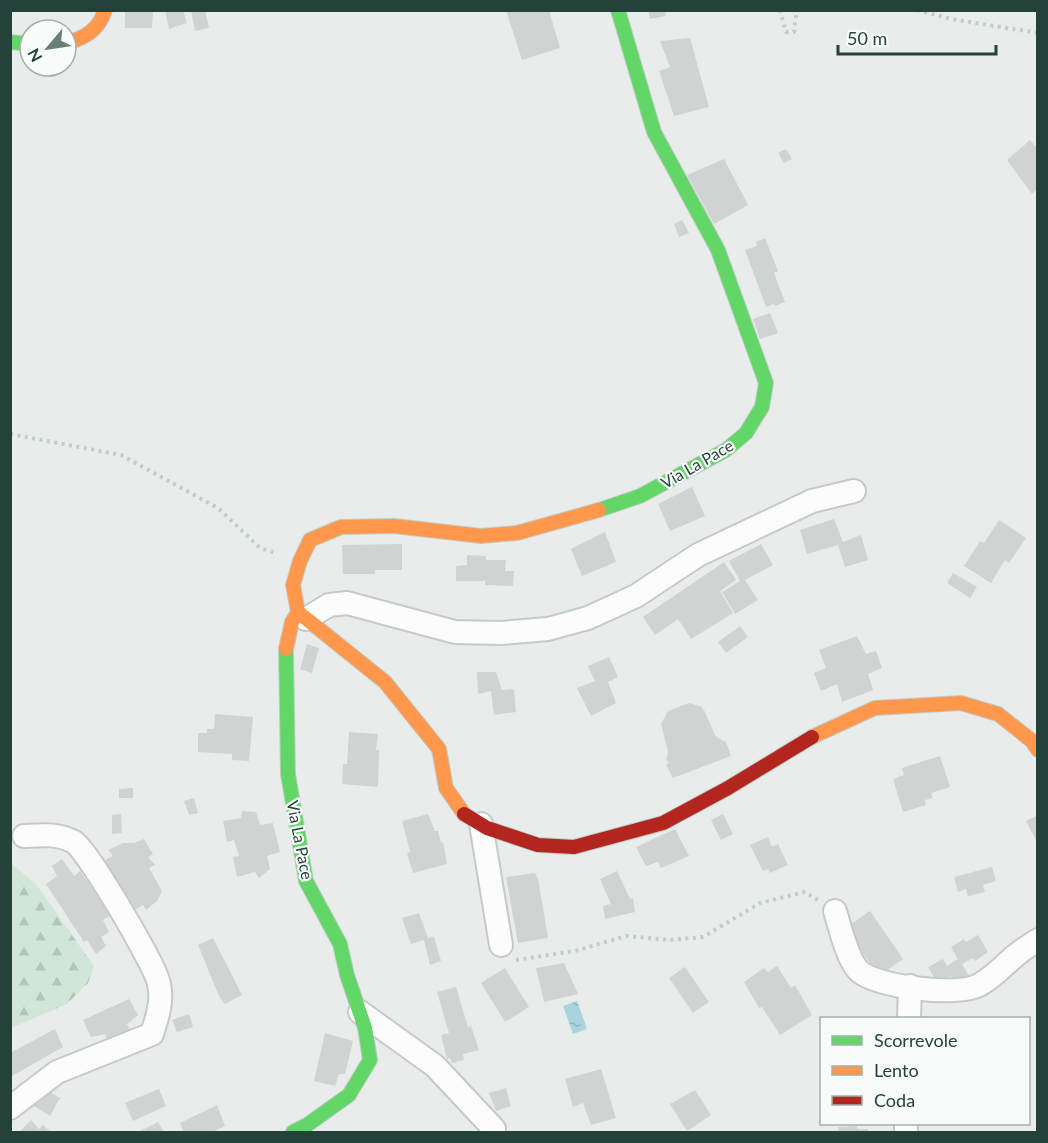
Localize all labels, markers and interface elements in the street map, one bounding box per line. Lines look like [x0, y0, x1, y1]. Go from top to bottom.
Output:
north arrow [18, 18, 78, 78]
scale bar [838, 18, 996, 56]
text: 50 m [847, 27, 887, 49]
text: N [23, 46, 46, 66]
street label: Via La Pace [657, 435, 736, 492]
street label: Via La Pace [284, 799, 317, 881]
legend [820, 1017, 1030, 1125]
text: Scorrevole [874, 1029, 957, 1051]
text: Lento [874, 1059, 919, 1081]
text: Coda [874, 1089, 915, 1111]

